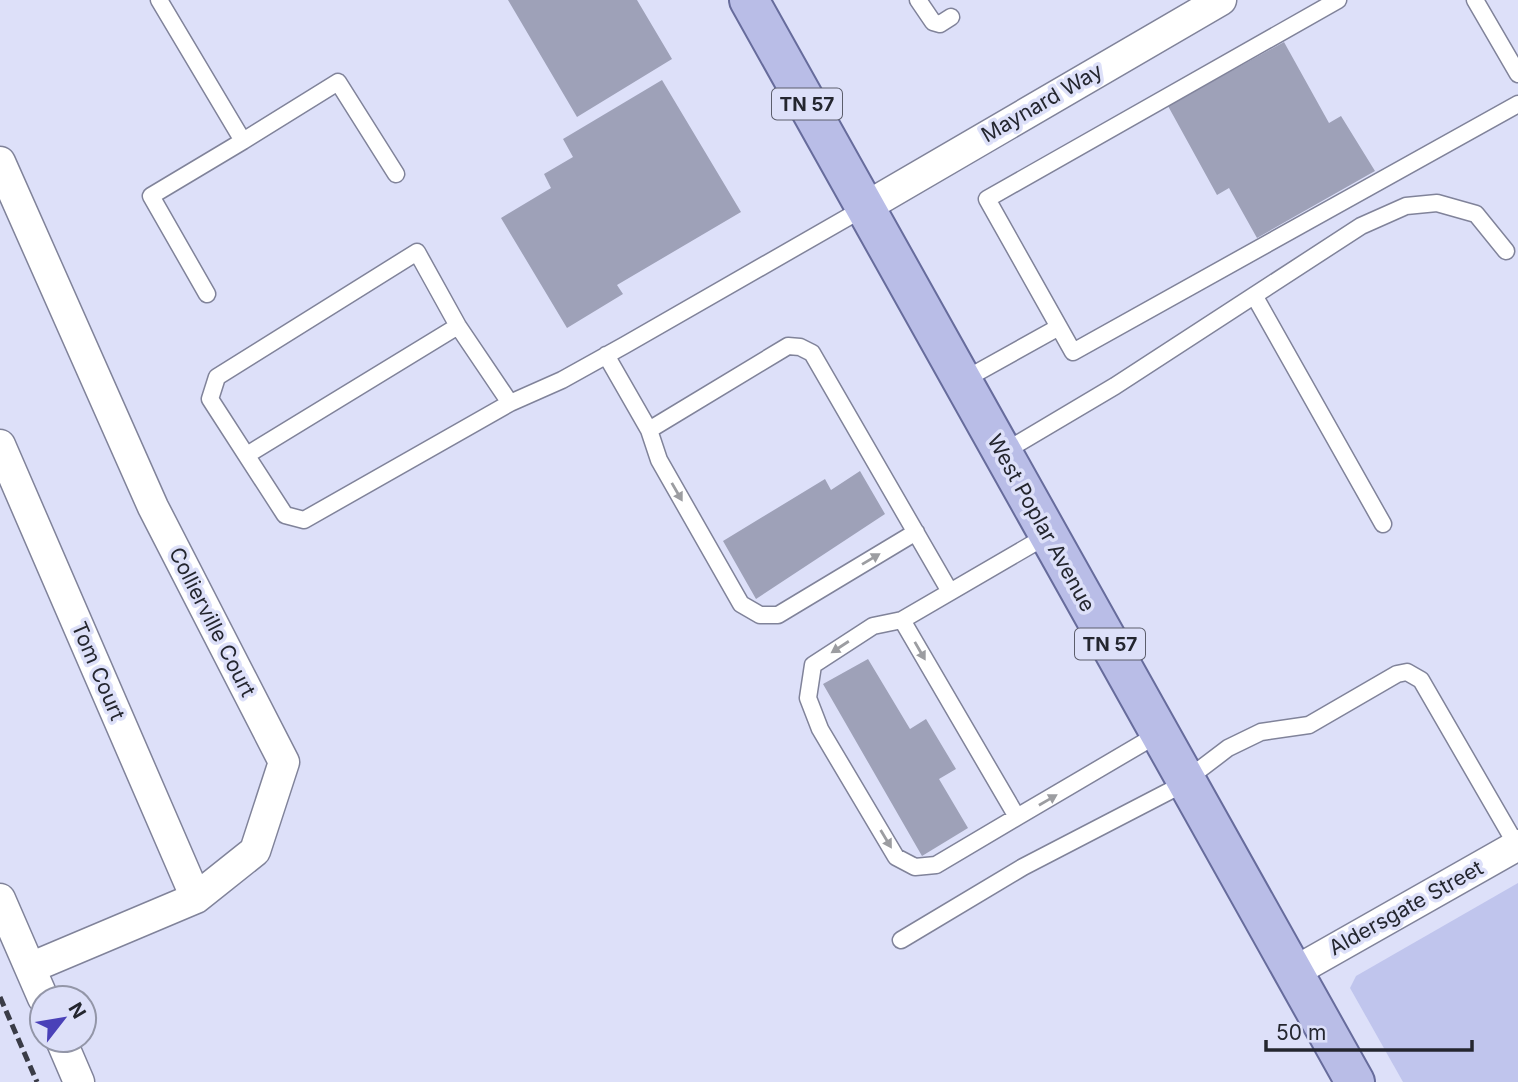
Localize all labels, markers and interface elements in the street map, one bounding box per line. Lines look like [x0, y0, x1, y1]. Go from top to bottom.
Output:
street label: Maynard Way [977, 58, 1107, 147]
road number: TN 57 [772, 88, 842, 120]
street label: West Poplar Avenue [982, 430, 1101, 616]
one-way arrow [671, 483, 683, 502]
street label: Collierville Court [164, 543, 261, 701]
one-way arrow [861, 553, 880, 565]
street label: Tom Court [67, 618, 130, 724]
road number: TN 57 [1075, 628, 1145, 660]
one-way arrow [831, 640, 850, 653]
one-way arrow [914, 642, 926, 661]
one-way arrow [1038, 793, 1057, 806]
one-way arrow [879, 830, 892, 849]
street label: Aldersgate Street [1324, 855, 1487, 960]
north arrow [28, 984, 98, 1054]
text: N [64, 998, 91, 1023]
scale bar [1266, 1009, 1472, 1052]
text: 50 m [1276, 1020, 1326, 1045]

